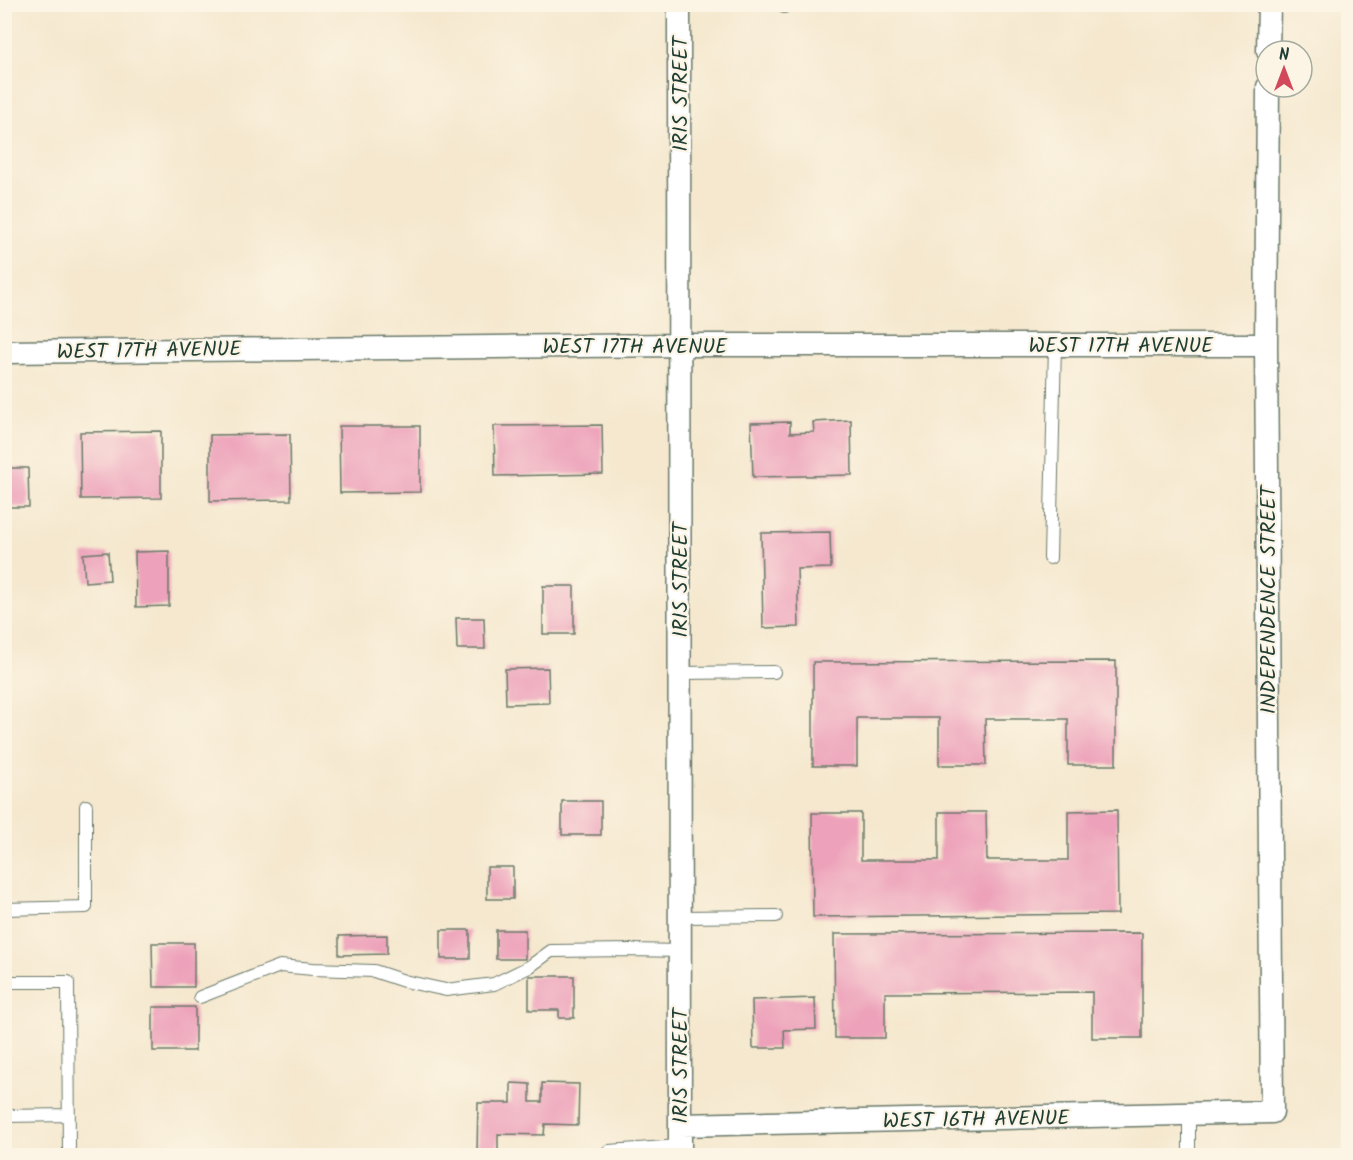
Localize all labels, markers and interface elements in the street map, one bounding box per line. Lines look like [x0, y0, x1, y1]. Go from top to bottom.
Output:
street label: IRIS STREET [665, 35, 698, 152]
north arrow [1254, 39, 1314, 99]
text: N [1279, 43, 1289, 68]
street label: WEST 17TH AVENUE [1029, 330, 1214, 363]
street label: WEST 17TH AVENUE [543, 331, 728, 364]
street label: WEST 17TH AVENUE [56, 333, 242, 370]
street label: INDEPENDENCE STREET [1253, 484, 1286, 714]
street label: IRIS STREET [665, 521, 698, 638]
street label: IRIS STREET [665, 1007, 698, 1124]
street label: WEST 16TH AVENUE [882, 1102, 1070, 1139]

